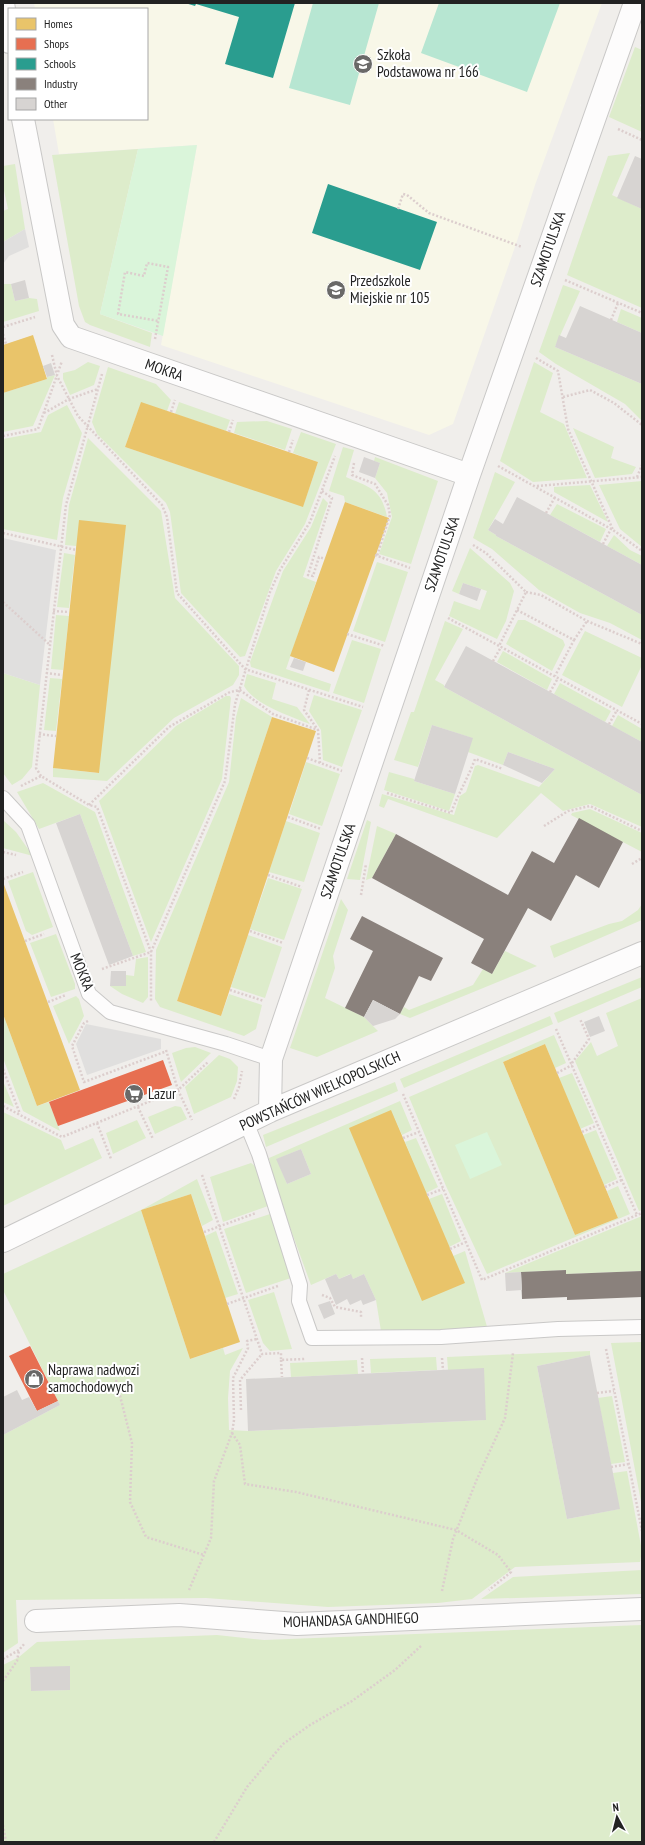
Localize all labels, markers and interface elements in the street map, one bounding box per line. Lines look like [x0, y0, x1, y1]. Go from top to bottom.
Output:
legend [8, 8, 148, 120]
text: Homes [44, 16, 72, 31]
text: Shops [44, 36, 69, 51]
place label: Szkoła Podstawowa nr 166 [377, 45, 479, 81]
school or university icon: Szkoła Podstawowa nr 166 [352, 53, 374, 75]
text: Schools [44, 56, 76, 71]
text: Industry [44, 76, 78, 91]
text: Other [44, 96, 68, 111]
street label: SZAMOTULSKA [526, 208, 570, 289]
place label: Przedszkole Miejskie nr 105 [350, 271, 430, 307]
school or university icon: Przedszkole Miejskie nr 105 [325, 279, 347, 301]
street label: MOKRA [143, 354, 187, 385]
street label: SZAMOTULSKA [420, 513, 464, 594]
street label: SZAMOTULSKA [316, 820, 360, 901]
street label: MOKRA [66, 950, 99, 994]
street label: POWSTAŃCÓW WIELKOPOLSKICH [236, 1046, 403, 1135]
supermarket icon: Lazur [123, 1083, 145, 1105]
place label: Lazur [148, 1084, 177, 1103]
place label: Naprawa nadwozi samochodowych [48, 1360, 140, 1396]
shop icon: Naprawa nadwozi samochodowych [23, 1368, 45, 1390]
street label: MOHANDASA GANDHIEGO [283, 1608, 419, 1631]
north arrow [597, 1797, 637, 1837]
text: N [612, 1800, 620, 1814]

